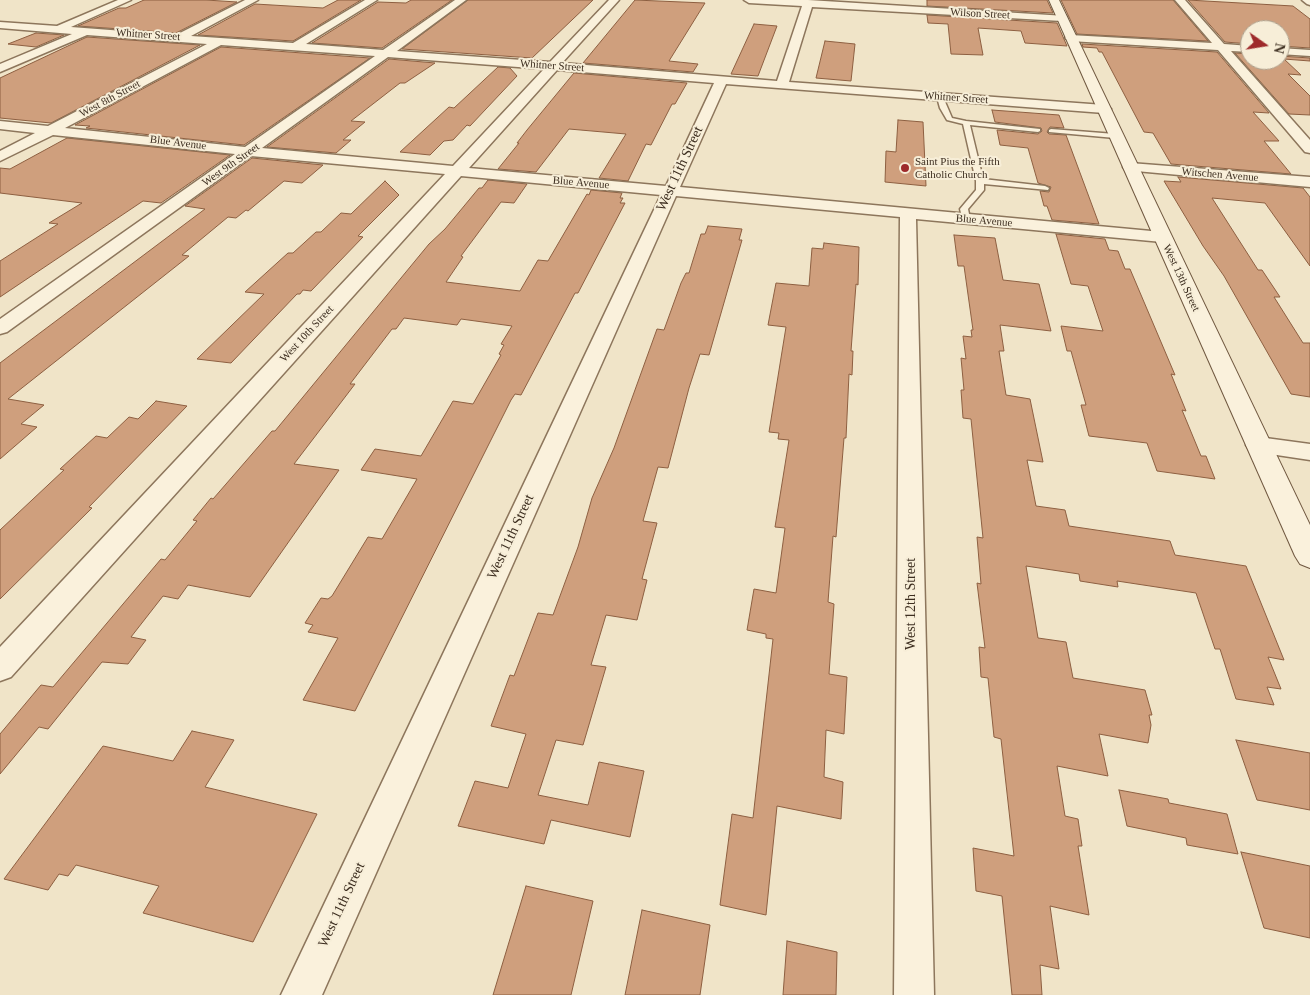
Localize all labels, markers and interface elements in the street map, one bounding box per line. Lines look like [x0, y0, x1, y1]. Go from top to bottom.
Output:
street label: Wilson Street [950, 6, 1010, 22]
north arrow [1240, 20, 1290, 70]
street label: Whitner Street [115, 26, 181, 44]
text: N [1271, 42, 1288, 55]
street label: Whitner Street [519, 57, 585, 75]
street label: West 8th Street [77, 77, 143, 121]
street label: Whitner Street [923, 89, 989, 107]
street label: West 11th Street [653, 124, 707, 214]
street label: Blue Avenue [149, 133, 207, 153]
street label: West 9th Street [200, 140, 262, 190]
place label: Saint Pius the Fifth Catholic Church [915, 155, 1000, 181]
marker: Saint Pius the Fifth Catholic Church [899, 162, 911, 174]
street label: Witschen Avenue [1181, 165, 1259, 185]
street label: Blue Avenue [552, 174, 610, 192]
street label: Blue Avenue [955, 212, 1013, 230]
street label: West 13th Street [1160, 242, 1202, 314]
street label: West 10th Street [277, 303, 337, 365]
street label: West 11th Street [484, 492, 538, 582]
street label: West 12th Street [903, 558, 919, 650]
street label: West 11th Street [315, 860, 369, 950]

